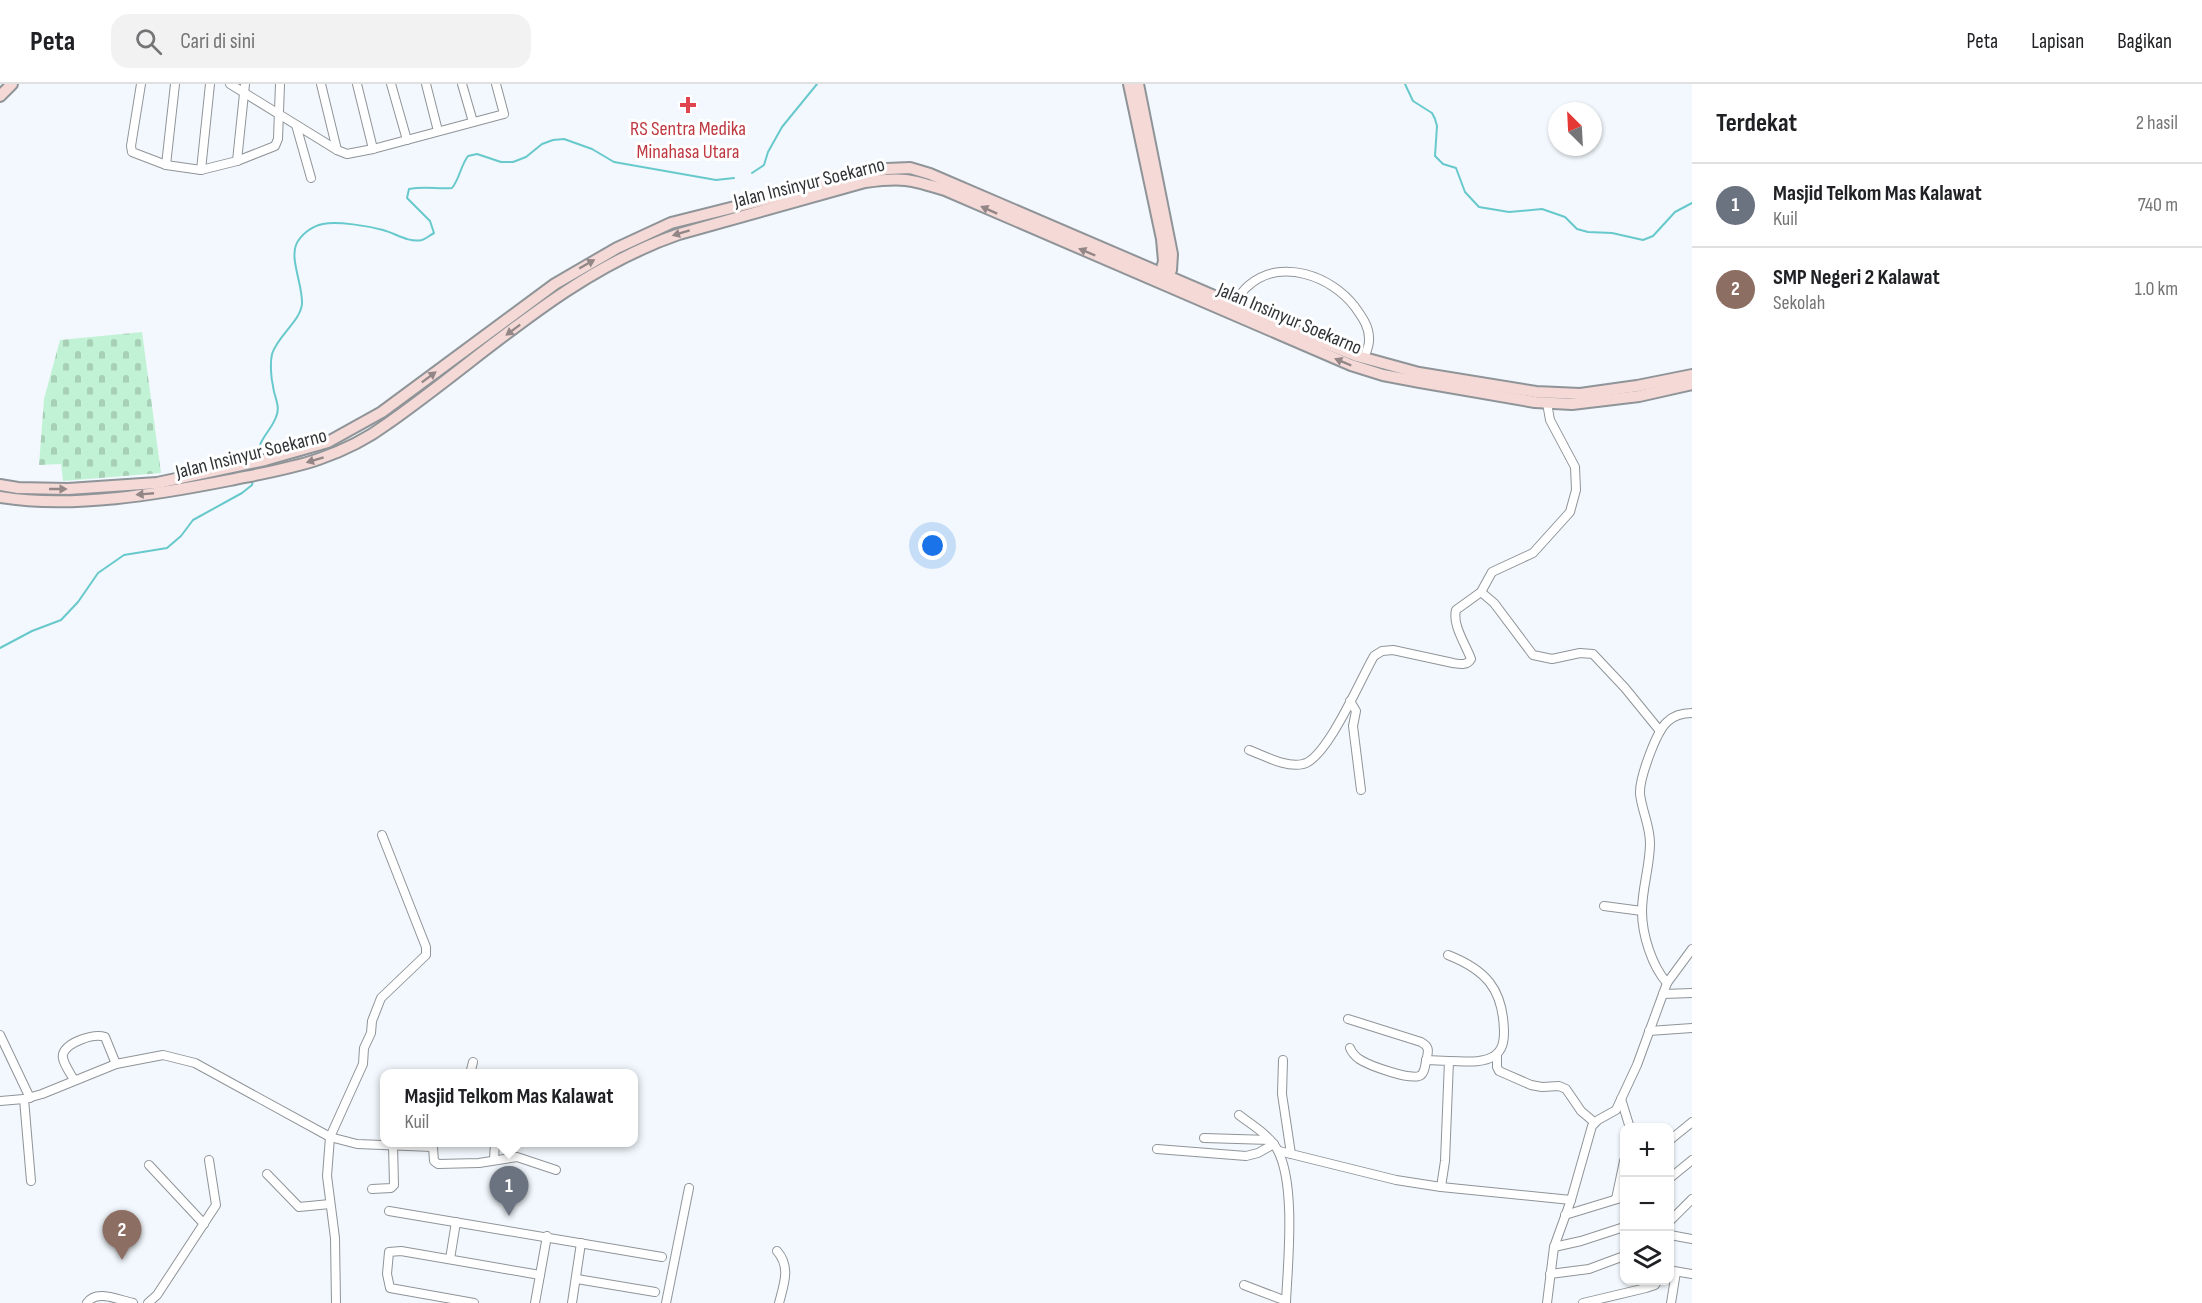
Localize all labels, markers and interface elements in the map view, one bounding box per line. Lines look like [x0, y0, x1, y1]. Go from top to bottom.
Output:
search box [111, 14, 531, 68]
text: Peta [30, 25, 75, 58]
icon: search [132, 25, 165, 58]
text: Cari di sini [180, 28, 255, 55]
text: Peta [1967, 29, 1998, 54]
text: Lapisan [2031, 29, 2084, 54]
text: Bagikan [2117, 29, 2172, 54]
marker: RS Sentra Medika Minahasa Utara [679, 96, 697, 114]
north arrow [1548, 102, 1602, 156]
text: Terdekat [1716, 108, 1797, 139]
text: 2 hasil [2136, 111, 2178, 135]
place label: RS Sentra Medika Minahasa Utara [630, 117, 746, 164]
street label: Jalan Insinyur Soekarno [730, 153, 887, 214]
text: Masjid Telkom Mas Kalawat [1773, 180, 1982, 207]
text: 1 [1732, 193, 1739, 217]
text: 740 m [2138, 193, 2178, 217]
one-way arrow [980, 205, 998, 215]
text: Kuil [1773, 207, 1798, 231]
one-way arrow [672, 229, 690, 238]
one-way arrow [1078, 247, 1095, 256]
one-way arrow [579, 259, 596, 269]
text: SMP Negeri 2 Kalawat [1773, 264, 1940, 291]
street label: Jalan Insinyur Soekarno [1213, 277, 1366, 360]
text: 2 [1731, 277, 1740, 301]
text: 1.0 km [2135, 277, 2178, 301]
text: Sekolah [1773, 291, 1825, 315]
one-way arrow [506, 323, 521, 335]
one-way arrow [1334, 357, 1352, 366]
one-way arrow [421, 372, 436, 384]
street label: Jalan Insinyur Soekarno [172, 424, 329, 485]
one-way arrow [306, 456, 324, 465]
one-way arrow [49, 484, 68, 494]
one-way arrow [136, 490, 155, 499]
your location [918, 531, 947, 560]
popup [380, 1069, 638, 1147]
text: Masjid Telkom Mas Kalawat [405, 1083, 613, 1110]
text: Kuil [405, 1110, 429, 1134]
map controls [1620, 1123, 1674, 1285]
button: + [1620, 1123, 1674, 1177]
pin: 1 [490, 1166, 528, 1216]
button: − [1620, 1177, 1674, 1231]
pin: 2 [102, 1210, 142, 1260]
button: layers [1620, 1231, 1674, 1285]

